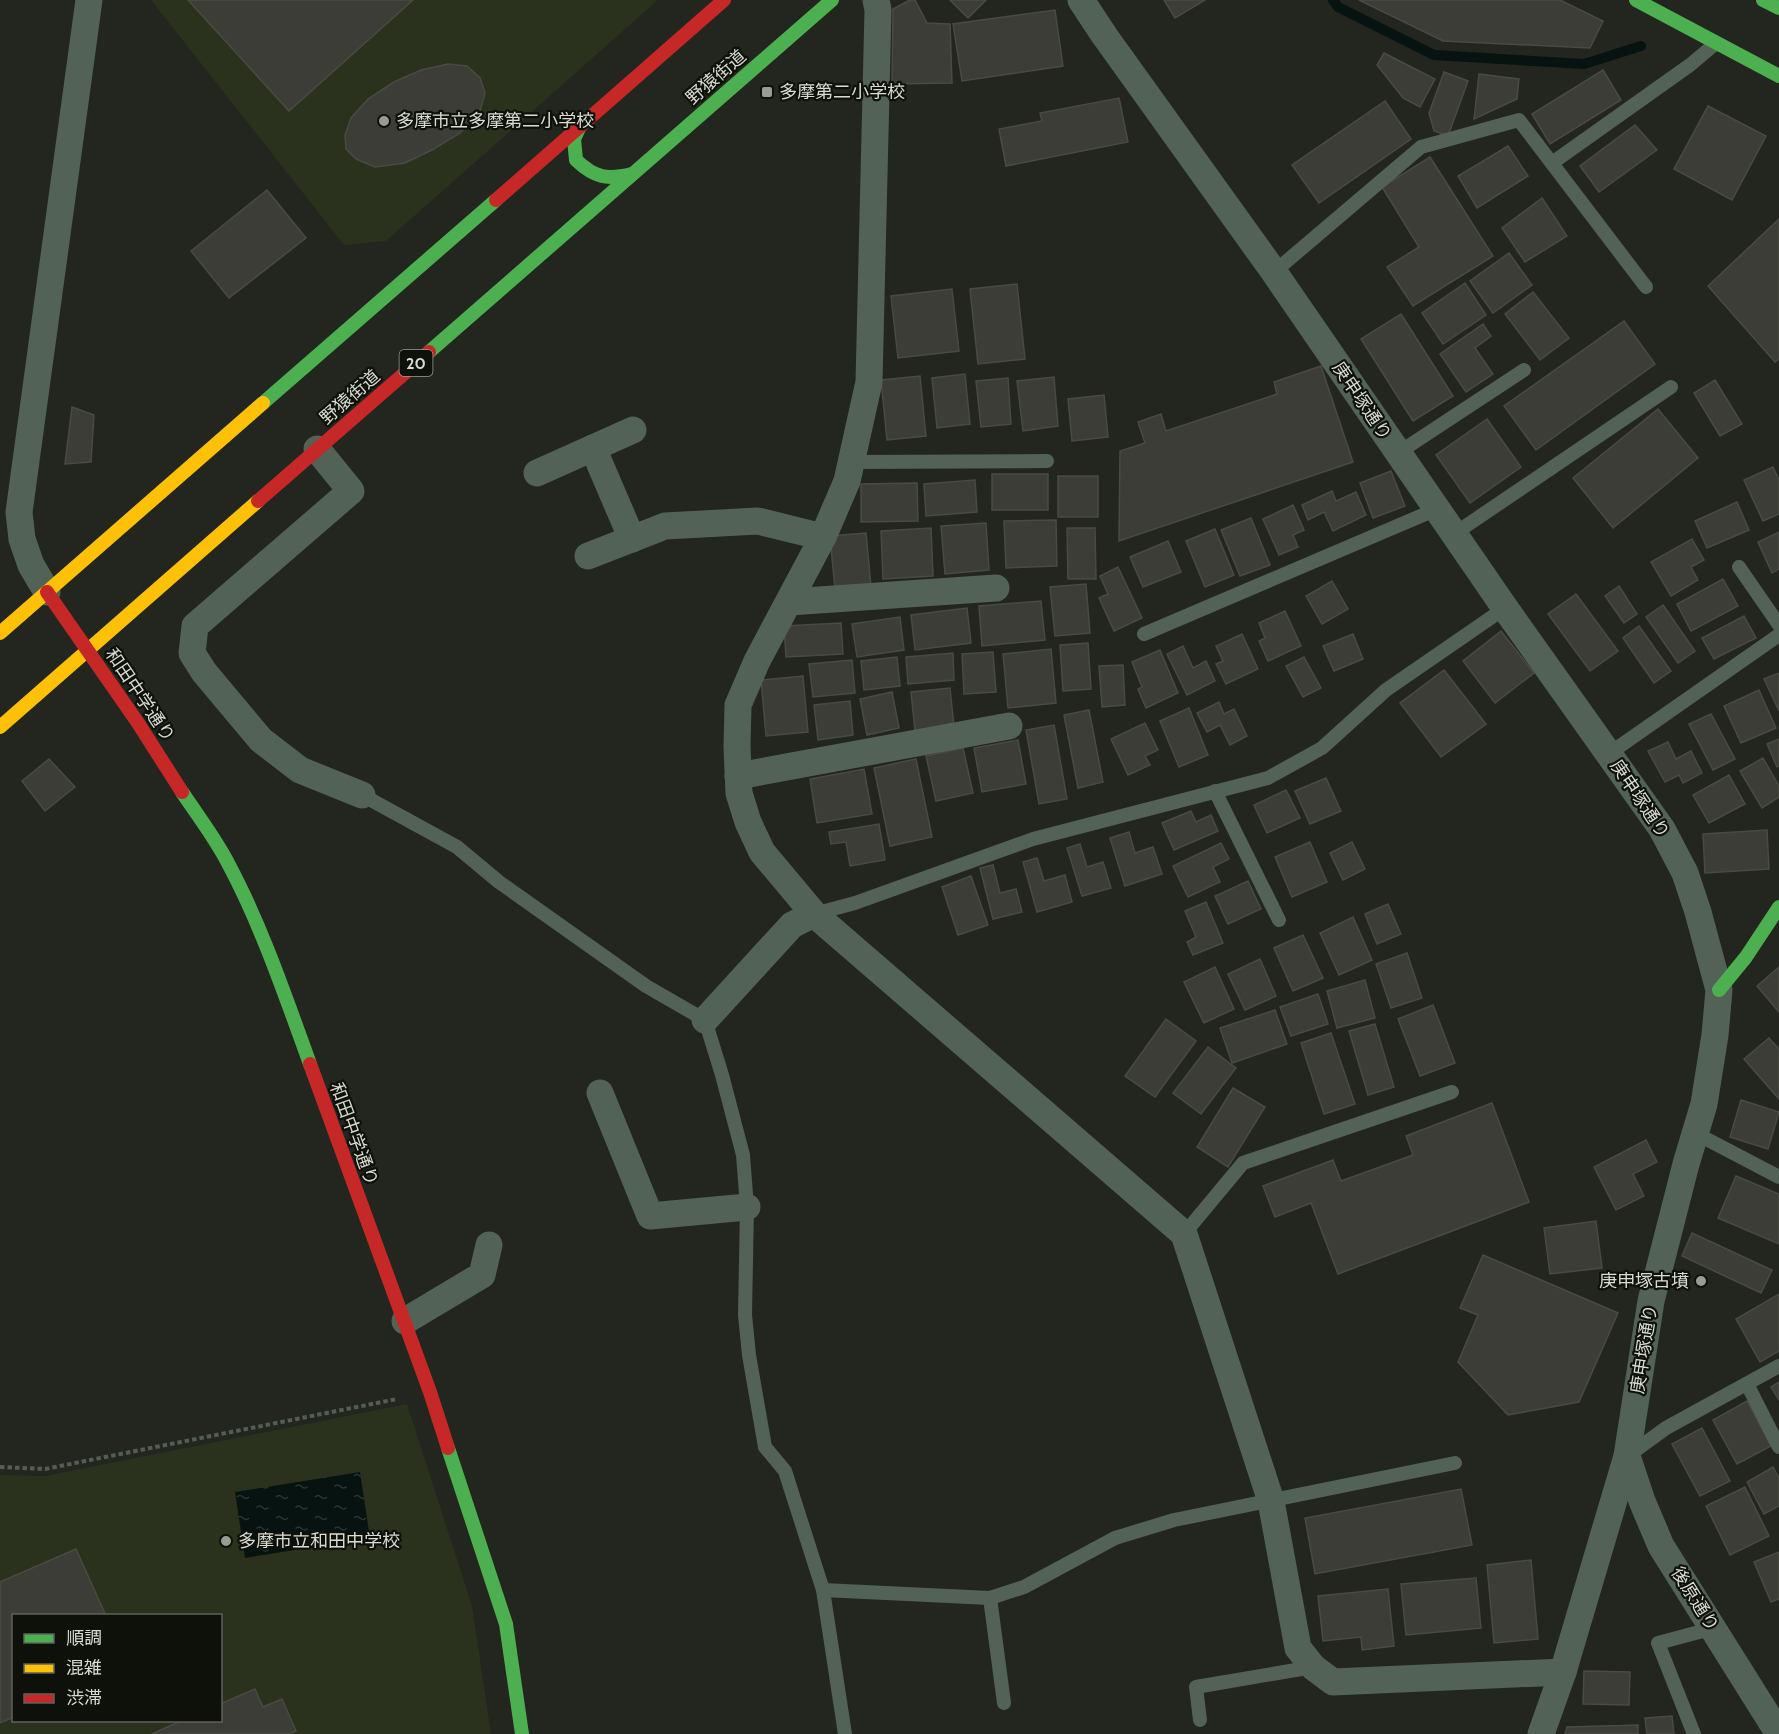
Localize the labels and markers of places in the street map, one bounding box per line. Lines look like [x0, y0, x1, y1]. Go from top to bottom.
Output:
place label: 多摩第二小学校 [779, 81, 905, 103]
marker: 多摩第二小学校 [760, 85, 774, 99]
place label: 多摩市立多摩第二小学校 [396, 110, 594, 132]
marker: 多摩市立多摩第二小学校 [377, 114, 391, 128]
place label: 庚申塚古墳 [1599, 1270, 1689, 1292]
marker: 庚申塚古墳 [1694, 1274, 1708, 1288]
place label: 多摩市立和田中学校 [238, 1530, 400, 1552]
marker: 多摩市立和田中学校 [219, 1534, 233, 1548]

